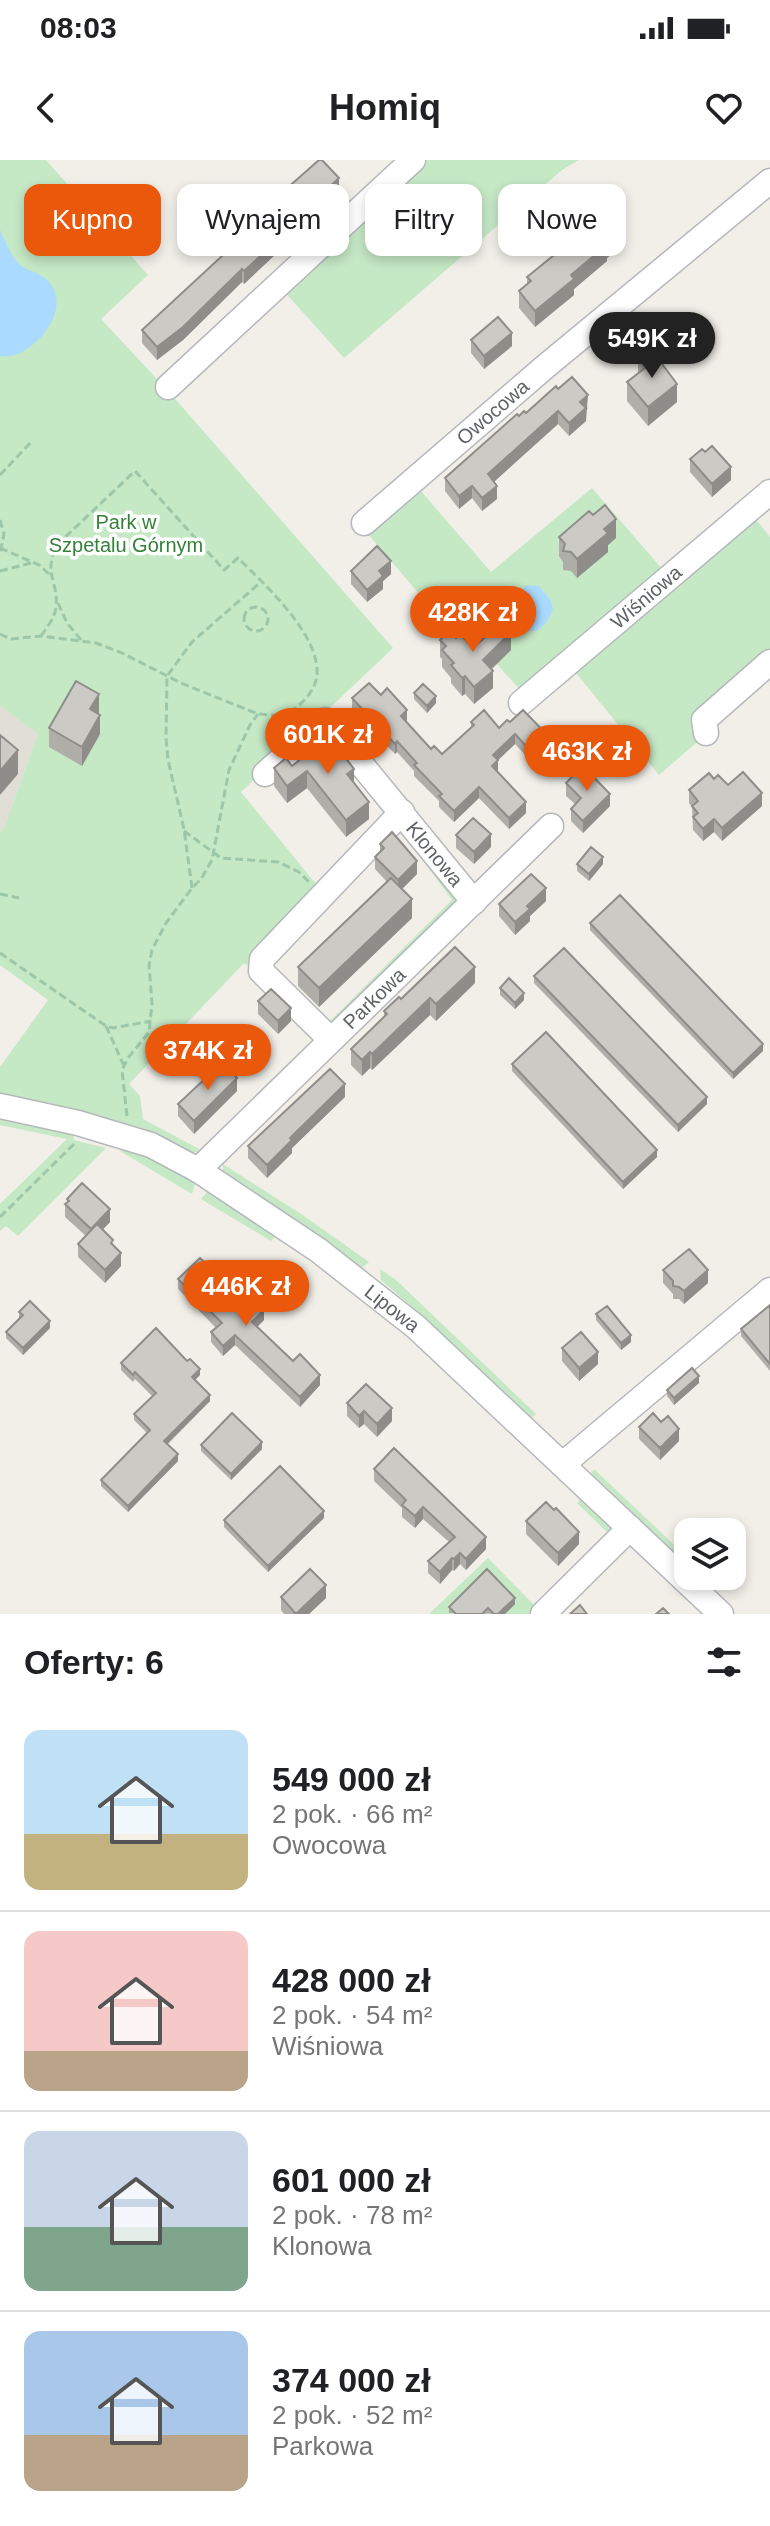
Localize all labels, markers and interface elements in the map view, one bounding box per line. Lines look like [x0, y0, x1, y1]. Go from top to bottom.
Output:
text: 08:03 [40, 11, 117, 44]
icon: back [24, 86, 68, 130]
icon: heart [702, 86, 746, 130]
text: Homiq [329, 87, 441, 128]
chip: Kupno [24, 184, 161, 256]
chip: Wynajem [177, 184, 349, 256]
chip: Filtry [365, 184, 482, 256]
chip: Nowe [498, 184, 626, 256]
pin: 549K zł [578, 312, 726, 380]
text: 549K zł [607, 323, 697, 353]
street label: Owocowa [452, 374, 534, 449]
park label: Park w Szpetalu Górnym [49, 511, 203, 556]
street label: Wiśniowa [606, 560, 687, 633]
pin: 428K zł [399, 586, 547, 654]
text: 428K zł [428, 597, 518, 627]
pin: 601K zł [254, 708, 402, 776]
text: 601K zł [283, 719, 373, 749]
pin: 463K zł [513, 725, 661, 793]
text: 463K zł [542, 736, 632, 766]
street label: Klonowa [402, 817, 468, 891]
street label: Parkowa [339, 963, 410, 1033]
pin: 374K zł [134, 1024, 282, 1092]
text: 374K zł [163, 1035, 253, 1065]
pin: 446K zł [172, 1260, 320, 1328]
text: 446K zł [201, 1271, 291, 1301]
street label: Lipowa [361, 1280, 425, 1337]
map controls [674, 1518, 746, 1590]
button: layers [674, 1518, 746, 1590]
icon: filters [702, 1640, 746, 1684]
text: Oferty: 6 [24, 1643, 164, 1681]
text: 549 000 zł [272, 1760, 431, 1798]
icon: home [88, 1762, 184, 1858]
text: 2 pok. · 66 m² [272, 1799, 432, 1829]
text: Owocowa [272, 1830, 386, 1860]
text: 428 000 zł [272, 1961, 431, 1999]
icon: home [88, 1963, 184, 2059]
text: 2 pok. · 54 m² [272, 2000, 432, 2030]
text: Wiśniowa [272, 2031, 383, 2061]
text: 601 000 zł [272, 2161, 431, 2199]
icon: home [88, 2163, 184, 2259]
text: 2 pok. · 78 m² [272, 2200, 432, 2230]
text: Klonowa [272, 2231, 372, 2261]
text: 374 000 zł [272, 2361, 431, 2399]
icon: home [88, 2363, 184, 2459]
text: 2 pok. · 52 m² [272, 2400, 432, 2430]
text: Parkowa [272, 2431, 373, 2461]

